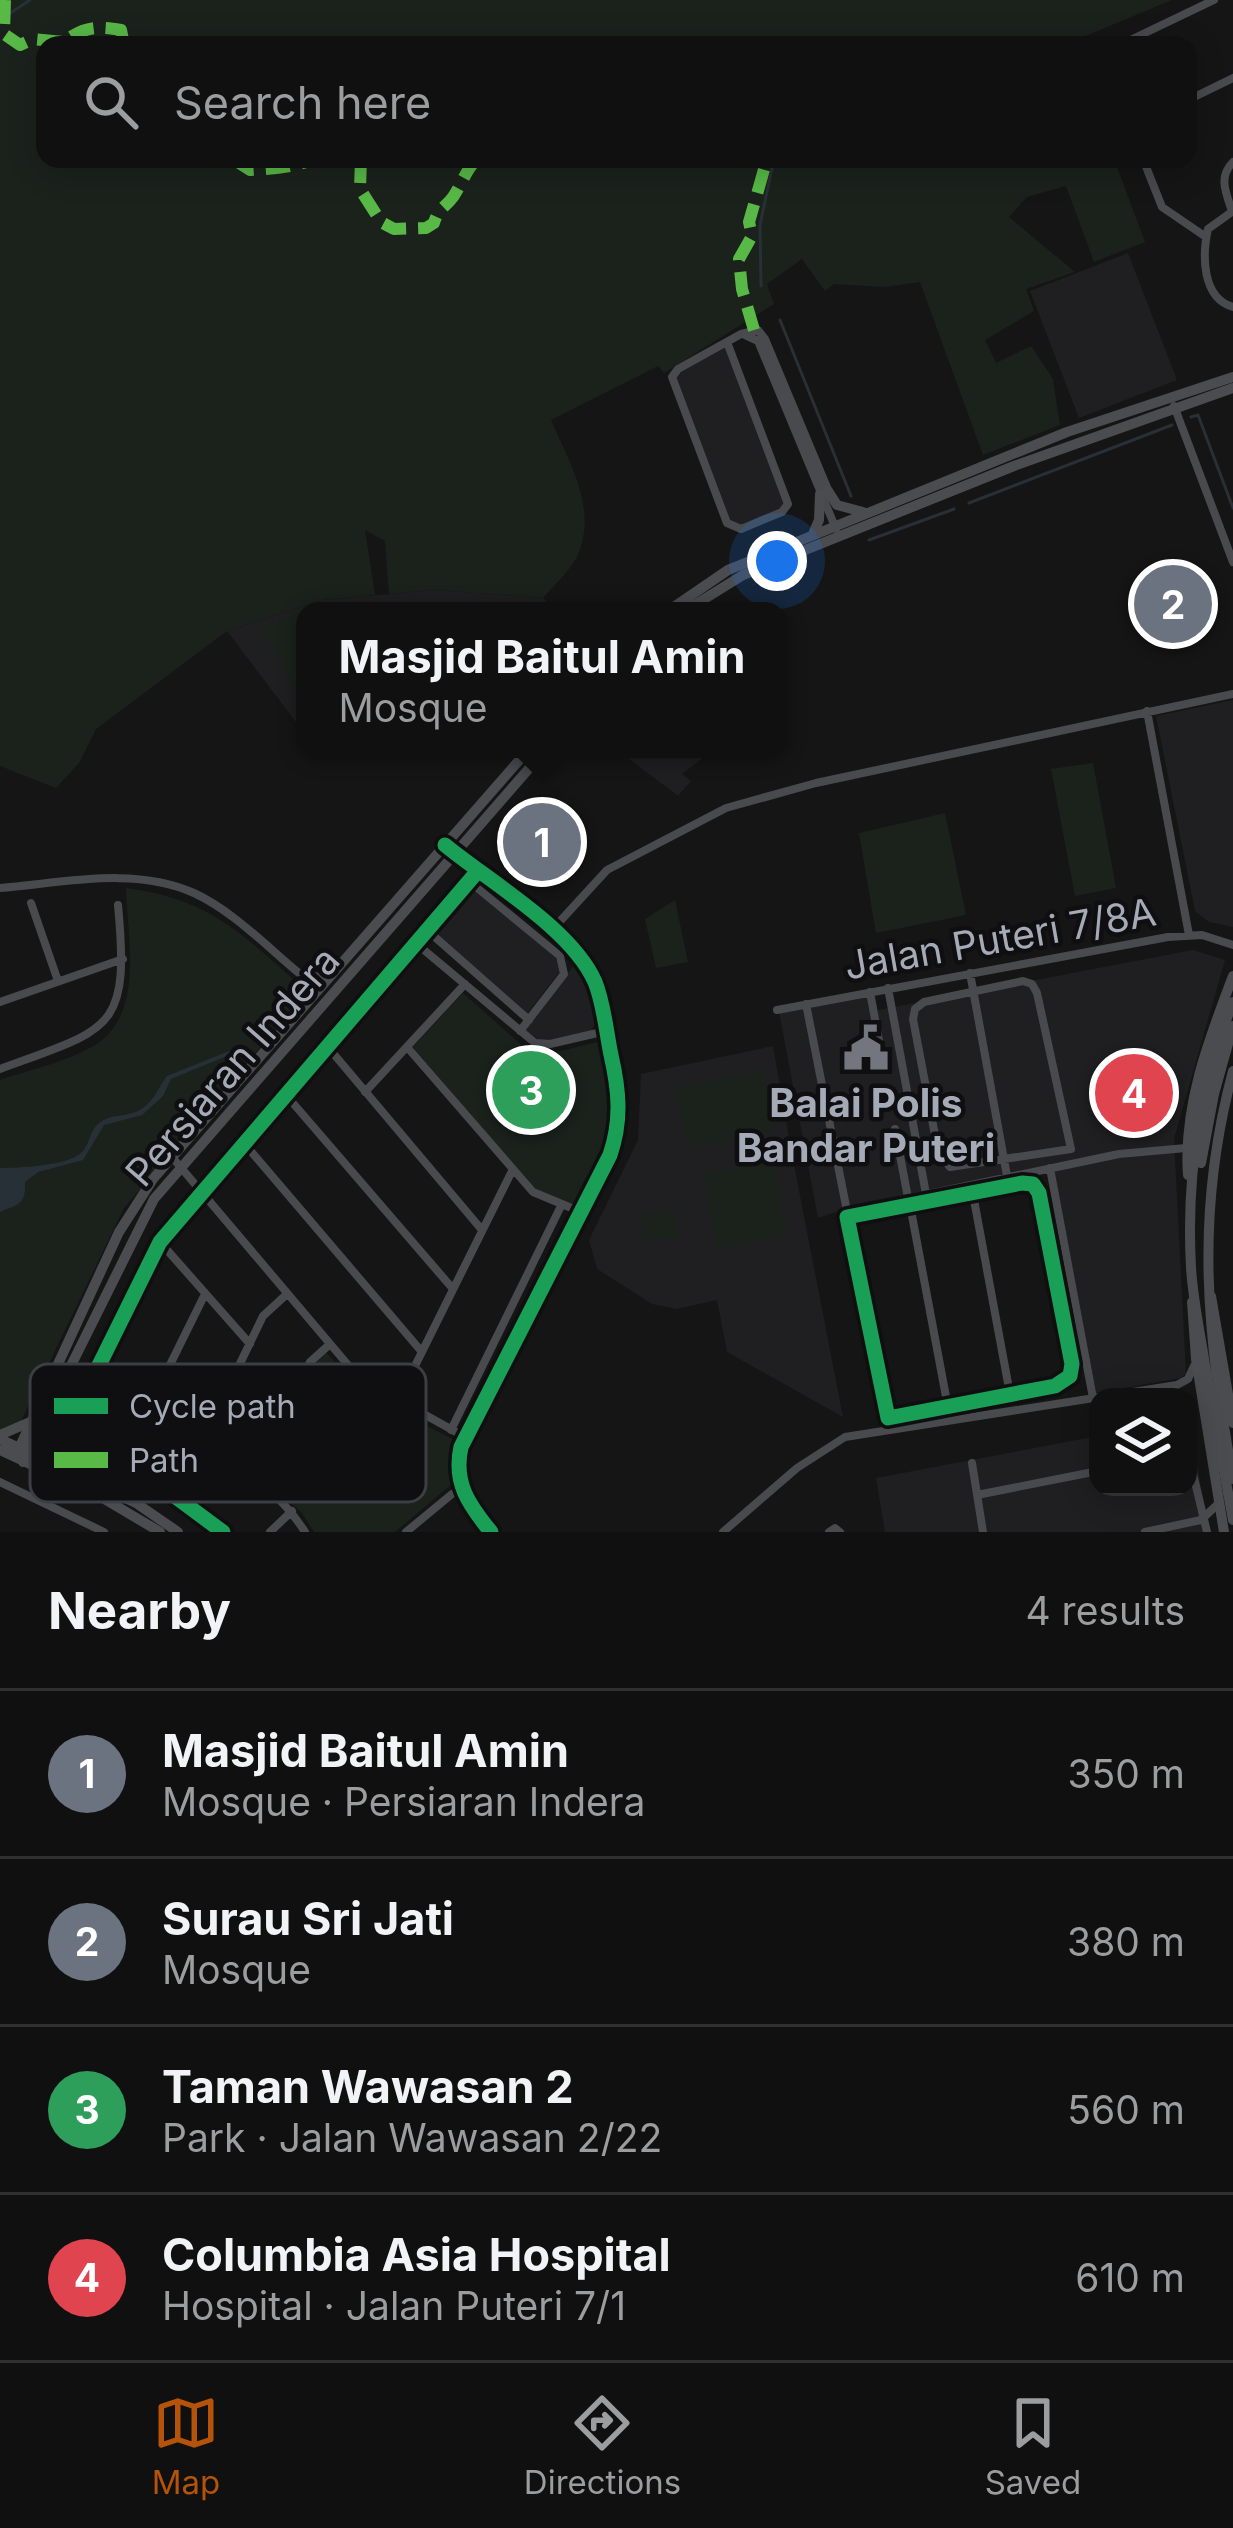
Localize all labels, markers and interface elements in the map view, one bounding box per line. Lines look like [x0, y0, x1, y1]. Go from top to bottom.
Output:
search box [36, 36, 1197, 168]
icon: search [78, 69, 144, 135]
text: Search here [174, 75, 431, 130]
your location [747, 531, 807, 591]
pin: 2 [1134, 559, 1212, 649]
popup [296, 602, 788, 758]
text: Masjid Baitul Amin [339, 629, 745, 684]
text: Mosque [339, 684, 487, 731]
pin: 1 [503, 797, 581, 887]
street label: Jalan Puteri 7/8A [841, 887, 1159, 989]
street label: Persiaran Indera [115, 937, 349, 1195]
public building icon: Balai Polis Bandar Puteri [841, 1023, 891, 1073]
pin: 3 [492, 1045, 570, 1135]
pin: 4 [1095, 1048, 1173, 1138]
place label: Balai Polis Bandar Puteri [737, 1079, 995, 1171]
legend [30, 1364, 426, 1502]
text: Cycle path [129, 1386, 296, 1426]
map controls [1089, 1388, 1197, 1496]
button: layers [1089, 1388, 1197, 1496]
text: Path [129, 1440, 199, 1480]
text: Nearby [48, 1580, 231, 1641]
text: 4 results [1025, 1587, 1185, 1634]
text: Masjid Baitul Amin [162, 1723, 569, 1778]
text: 1 [79, 1750, 95, 1797]
text: 350 m [1067, 1750, 1185, 1797]
text: Mosque · Persiaran Indera [162, 1778, 645, 1825]
text: Surau Sri Jati [162, 1891, 454, 1946]
text: 2 [75, 1918, 99, 1965]
text: 380 m [1067, 1918, 1185, 1965]
text: Mosque [162, 1946, 311, 1993]
text: Taman Wawasan 2 [162, 2059, 574, 2114]
text: 3 [74, 2086, 100, 2133]
text: 560 m [1067, 2086, 1185, 2133]
text: Park · Jalan Wawasan 2/22 [162, 2114, 662, 2161]
text: Columbia Asia Hospital [162, 2227, 671, 2282]
text: 4 [74, 2254, 100, 2301]
text: 610 m [1075, 2254, 1185, 2301]
text: Hospital · Jalan Puteri 7/1 [162, 2282, 626, 2329]
tab: Map [152, 2390, 220, 2502]
tab: Directions [524, 2390, 681, 2502]
tab: Saved [985, 2390, 1081, 2502]

